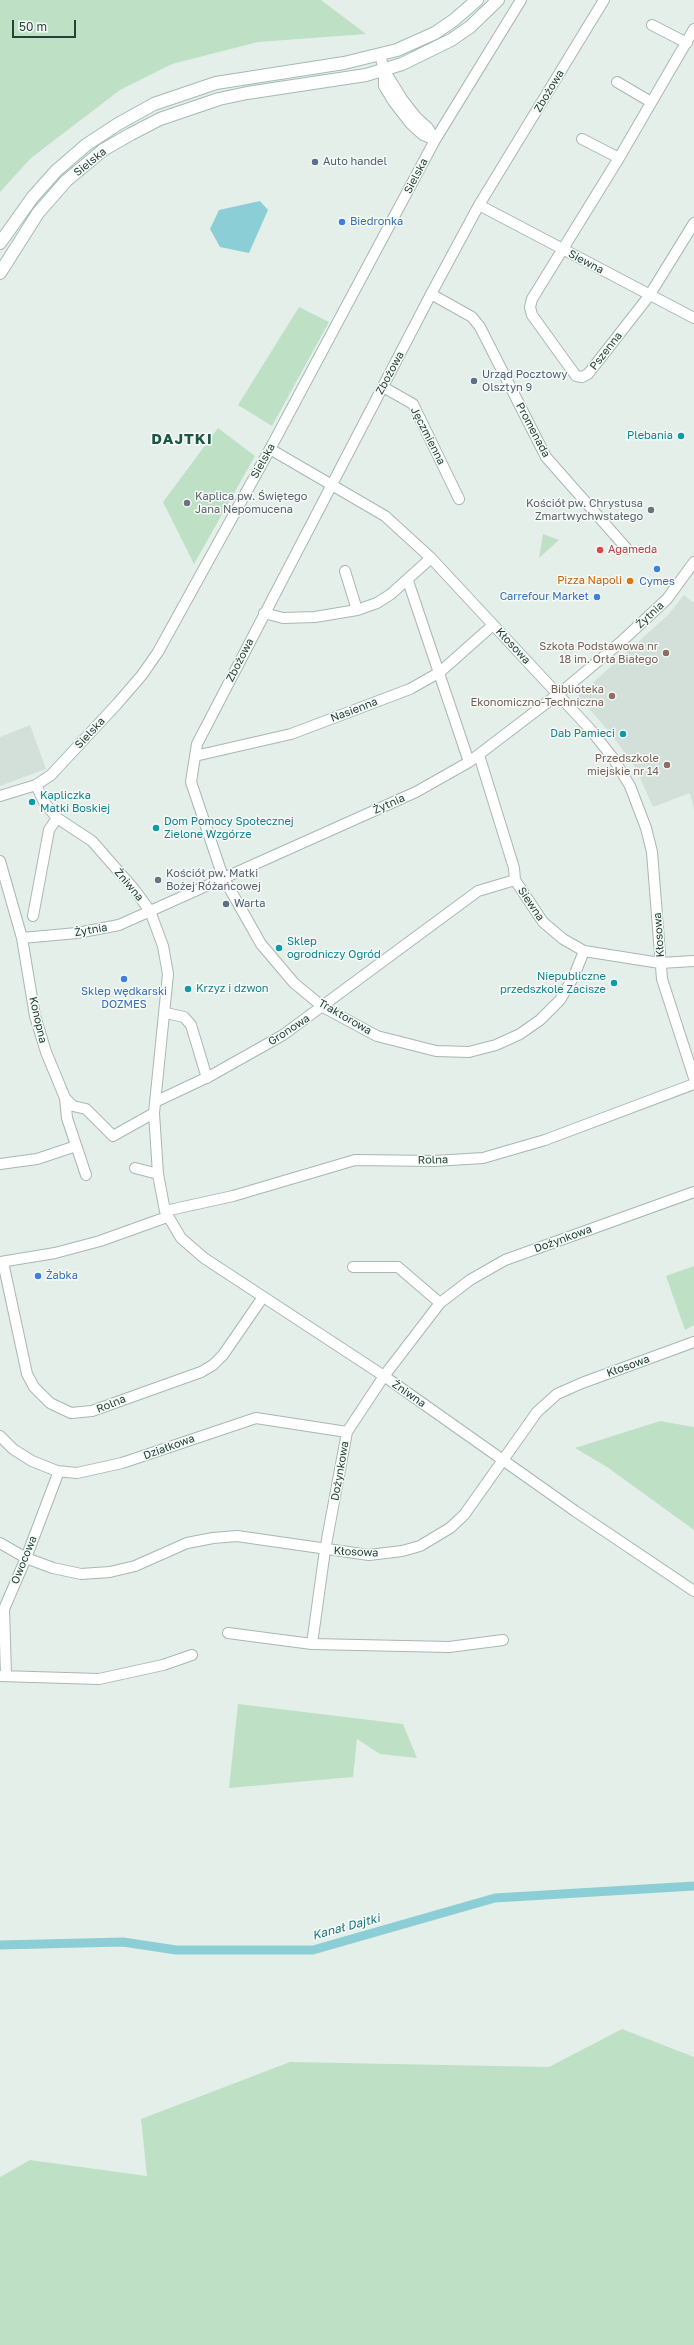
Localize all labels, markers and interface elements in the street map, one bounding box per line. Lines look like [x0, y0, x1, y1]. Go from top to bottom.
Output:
scale bar [14, 12, 78, 38]
text: 50 m [19, 19, 47, 34]
street label: Zbożowa [531, 67, 567, 115]
street label: Sielska [71, 145, 109, 179]
place label: Auto handel [323, 155, 387, 169]
street label: Sielska [401, 156, 431, 196]
marker: Auto handel [310, 157, 320, 167]
place label: Biedronka [350, 215, 403, 229]
marker: Biedronka [337, 217, 347, 227]
street label: Siewna [566, 247, 606, 277]
street label: Pszenna [587, 329, 625, 373]
street label: Zbożowa [373, 349, 407, 397]
place label: Urząd Pocztowy Olsztyn 9 [482, 368, 567, 394]
marker: Urząd Pocztowy Olsztyn 9 [469, 376, 479, 386]
street label: Promenada [513, 400, 553, 460]
street label: Jęczmienna [408, 405, 448, 467]
place label: Plebania [627, 429, 673, 443]
district label: DAJTKI [151, 430, 213, 448]
marker: Plebania [676, 431, 686, 441]
street label: Sielska [248, 441, 278, 481]
place label: Kaplica pw. Świętego Jana Nepomucena [195, 490, 307, 516]
place label: Kościół pw. Chrystusa Zmartwychwstałego [526, 497, 643, 523]
marker: Kaplica pw. Świętego Jana Nepomucena [182, 498, 192, 508]
marker: Kościół pw. Chrystusa Zmartwychwstałego [646, 505, 656, 515]
place label: Agameda [608, 543, 657, 557]
marker: Agameda [595, 545, 605, 555]
marker: Cymes [652, 564, 662, 574]
place label: Pizza Napoli [557, 574, 622, 588]
place label: Cymes [639, 575, 675, 589]
marker: Pizza Napoli [625, 576, 635, 586]
place label: Carrefour Market [500, 590, 589, 604]
marker: Carrefour Market [592, 592, 602, 602]
street label: Żytnia [633, 599, 667, 631]
street label: Kłosowa [493, 625, 533, 667]
street label: Zbożowa [223, 636, 257, 684]
place label: Szkoła Podstawowa nr 18 im. Orła Białego [539, 640, 658, 666]
marker: Szkoła Podstawowa nr 18 im. Orła Białego [661, 648, 671, 658]
place label: Biblioteka Ekonomiczno-Techniczna [471, 683, 604, 709]
marker: Biblioteka Ekonomiczno-Techniczna [607, 691, 617, 701]
street label: Nasienna [329, 695, 379, 725]
street label: Sielska [72, 715, 108, 751]
place label: Dab Pamieci [550, 727, 615, 741]
marker: Dab Pamieci [618, 729, 628, 739]
place label: Przedszkole miejskie nr 14 [587, 752, 659, 778]
marker: Przedszkole miejskie nr 14 [662, 760, 672, 770]
place label: Kapliczka Matki Boskiej [40, 789, 110, 815]
street label: Żytnia [371, 791, 407, 817]
marker: Kapliczka Matki Boskiej [27, 797, 37, 807]
place label: Dom Pomocy Społecznej Zielone Wzgórze [164, 815, 294, 841]
marker: Dom Pomocy Społecznej Zielone Wzgórze [151, 823, 161, 833]
street label: Żniwna [112, 866, 146, 904]
place label: Kościół pw. Matki Bożej Różańcowej [166, 867, 261, 893]
marker: Kościół pw. Matki Bożej Różańcowej [153, 875, 163, 885]
street label: Siewna [515, 884, 547, 924]
place label: Warta [234, 897, 265, 911]
marker: Warta [221, 899, 231, 909]
street label: Kłosowa [651, 912, 667, 958]
street label: Żytnia [74, 921, 108, 939]
place label: Sklep ogrodniczy Ogród [287, 935, 381, 961]
marker: Sklep ogrodniczy Ogród [274, 943, 284, 953]
place label: Niepubliczne przedszkole Zacisze [500, 970, 606, 996]
marker: Sklep wędkarski DOZMES [119, 974, 129, 984]
marker: Niepubliczne przedszkole Zacisze [609, 978, 619, 988]
place label: Krzyz i dzwon [196, 982, 269, 996]
marker: Krzyz i dzwon [183, 984, 193, 994]
place label: Sklep wędkarski DOZMES [81, 985, 167, 1011]
street label: Konopna [26, 996, 50, 1044]
street label: Traktorowa [316, 996, 374, 1038]
street label: Gronowa [266, 1012, 312, 1048]
street label: Rolna [418, 1153, 448, 1167]
street label: Dożynkowa [532, 1222, 594, 1256]
place label: Żabka [46, 1269, 78, 1283]
marker: Żabka [33, 1271, 43, 1281]
street label: Kłosowa [605, 1352, 651, 1380]
street label: Żniwna [390, 1378, 428, 1410]
street label: Rolna [94, 1392, 128, 1416]
street label: Działkowa [142, 1432, 196, 1462]
street label: Dożynkowa [328, 1440, 352, 1502]
street label: Owocowa [8, 1534, 40, 1586]
street label: Kłosowa [333, 1544, 379, 1560]
water label: Kanał Dajtki [311, 1911, 381, 1943]

